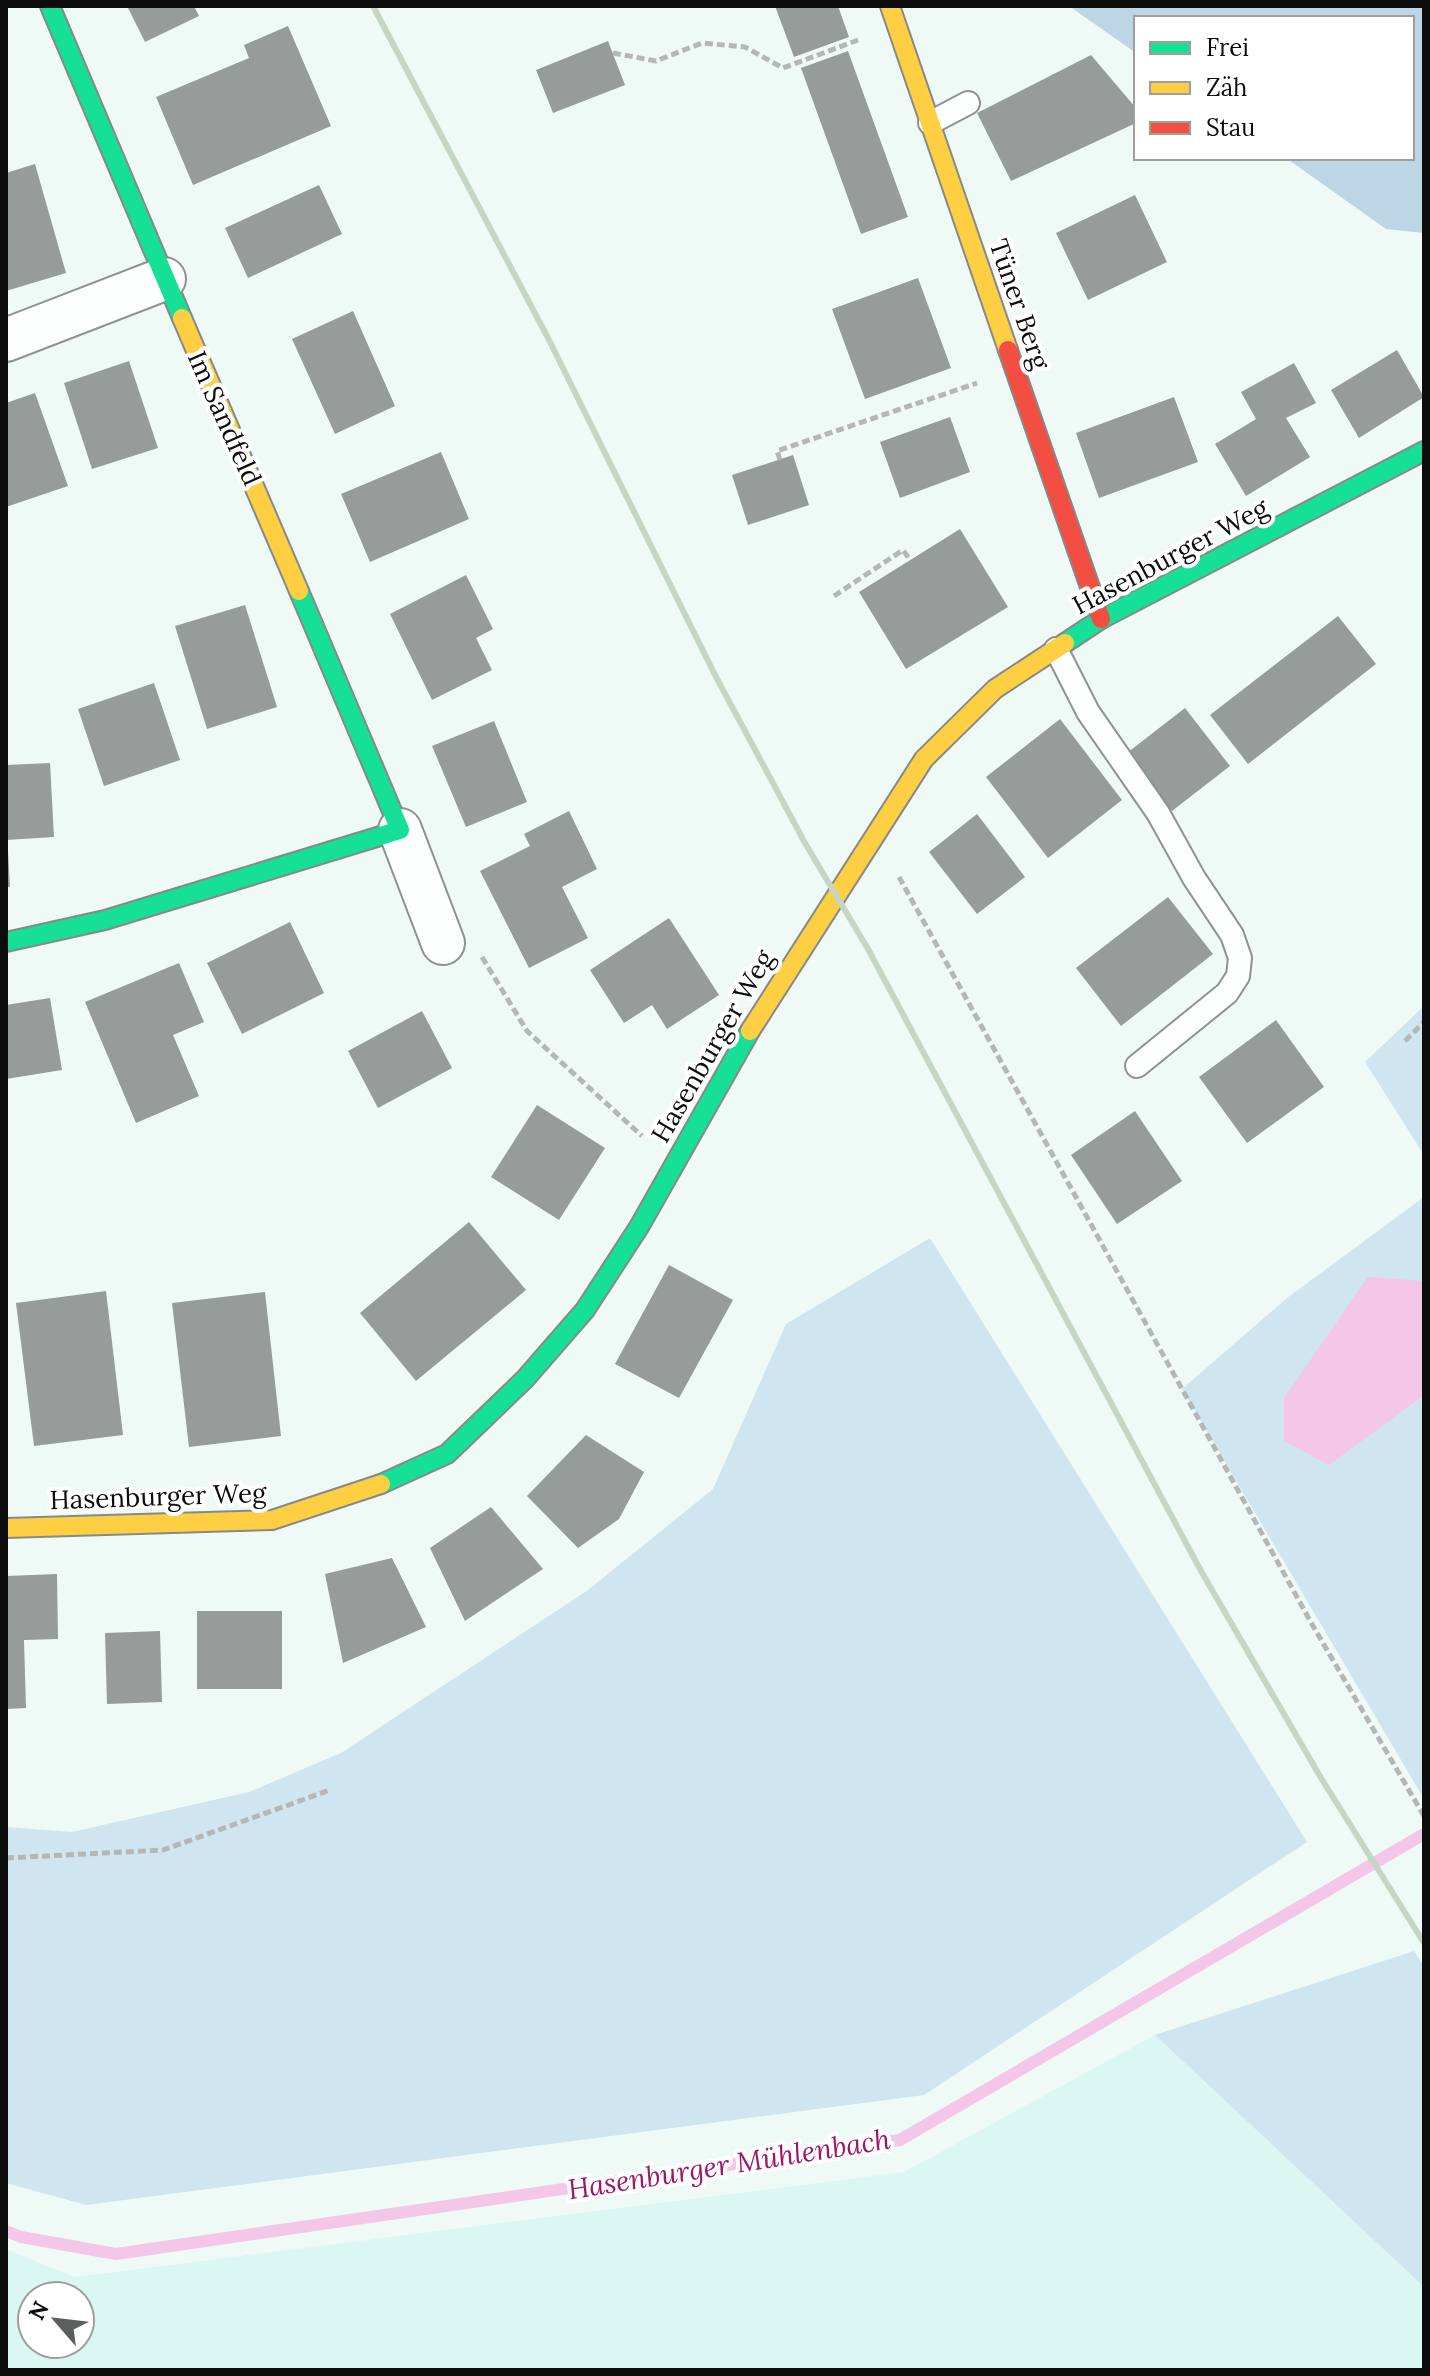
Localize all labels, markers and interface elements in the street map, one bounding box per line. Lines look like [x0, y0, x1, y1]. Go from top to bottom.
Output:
legend [1134, 16, 1414, 160]
text: Frei [1206, 32, 1249, 63]
text: Zäh [1206, 72, 1247, 103]
text: Stau [1206, 112, 1255, 143]
street label: Tüner Berg [982, 235, 1058, 374]
street label: Im Sandfeld [181, 346, 269, 490]
street label: Hasenburger Weg [1066, 490, 1274, 621]
street label: Hasenburger Weg [643, 943, 781, 1148]
street label: Hasenburger Weg [49, 1476, 268, 1516]
water label: Hasenburger Mühlenbach [565, 2121, 893, 2207]
north arrow [16, 2280, 96, 2360]
text: N [22, 2297, 55, 2325]

